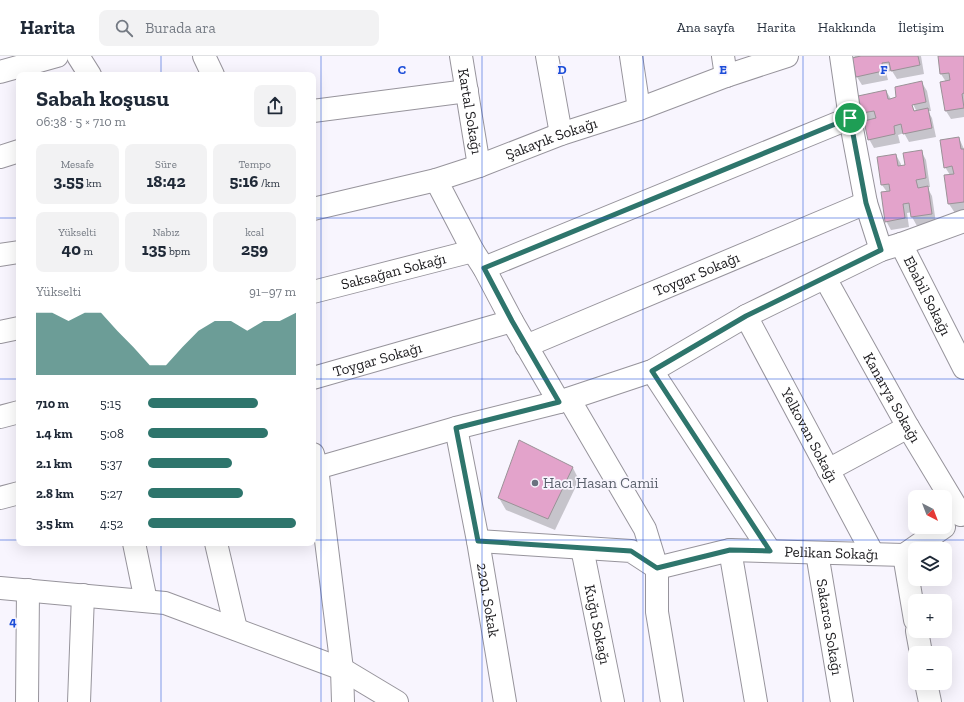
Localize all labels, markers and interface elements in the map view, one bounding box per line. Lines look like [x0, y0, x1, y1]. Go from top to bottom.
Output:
search box [99, 10, 379, 46]
text: Harita [20, 16, 75, 39]
icon: search [113, 17, 135, 39]
text: Burada ara [145, 19, 216, 37]
text: Ana sayfa [677, 19, 735, 36]
text: Harita [757, 19, 796, 36]
text: Hakkında [818, 19, 876, 36]
text: İletişim [898, 19, 944, 36]
text: C [398, 62, 406, 77]
text: D [557, 62, 567, 77]
text: E [719, 62, 727, 77]
text: F [880, 62, 888, 77]
street label: Kartal Sokağı [454, 67, 486, 155]
text: Sabah koşusu [36, 85, 169, 112]
button: share [254, 85, 296, 127]
pin [833, 101, 867, 135]
icon: arrive [839, 107, 861, 129]
text: 06:38 · 5 × 710 m [36, 114, 126, 129]
street label: Şakayık Sokağı [503, 114, 599, 164]
text: Mesafe [61, 158, 94, 171]
text: Süre [155, 158, 177, 171]
text: Tempo [238, 158, 271, 171]
text: 3.55 [53, 171, 84, 191]
text: 18:42 [146, 171, 186, 191]
text: 5:16 [229, 171, 258, 191]
text: km [84, 177, 102, 190]
text: /km [258, 177, 280, 190]
text: Yükselti [58, 226, 96, 239]
text: Nabız [152, 226, 180, 239]
text: kcal [245, 226, 264, 239]
text: 40 [62, 239, 81, 259]
text: 135 [142, 239, 166, 259]
text: 259 [241, 239, 268, 259]
text: m [81, 245, 93, 258]
text: bpm [166, 245, 190, 258]
street label: Toygar Sokağı [651, 248, 742, 300]
street label: Saksağan Sokağı [339, 249, 448, 293]
street label: Ebabil Sokağı [900, 253, 955, 339]
text: Yükselti [36, 284, 81, 299]
text: 91–97 m [249, 284, 296, 299]
street label: Toygar Sokağı [331, 338, 424, 381]
street label: Kanarya Sokağı [859, 349, 924, 446]
street label: Yelkovan Sokağı [777, 384, 842, 485]
text: 710 m [36, 396, 69, 411]
text: 5:15 [100, 396, 121, 411]
text: 1.4 km [36, 426, 73, 441]
text: 5:08 [100, 426, 124, 441]
text: 2.1 km [36, 456, 72, 471]
text: 5:37 [100, 456, 122, 471]
place label: Hacı Hasan Camii [543, 474, 658, 492]
marker: Hacı Hasan Camii [530, 478, 540, 488]
text: 2.8 km [36, 486, 74, 501]
text: 5:27 [100, 486, 122, 501]
north arrow [908, 490, 952, 534]
map controls [908, 490, 952, 690]
text: 3.5 km [36, 516, 74, 531]
text: 4:52 [100, 516, 123, 531]
button: layers [908, 542, 952, 586]
street label: Pelikan Sokağı [784, 543, 879, 563]
street label: 2201. Sokak [473, 562, 503, 639]
street label: Sakarca Sokağı [812, 577, 846, 676]
street label: Kuğu Sokağı [581, 583, 614, 666]
button: + [908, 594, 952, 638]
text: 4 [9, 614, 17, 629]
button: − [908, 646, 952, 690]

